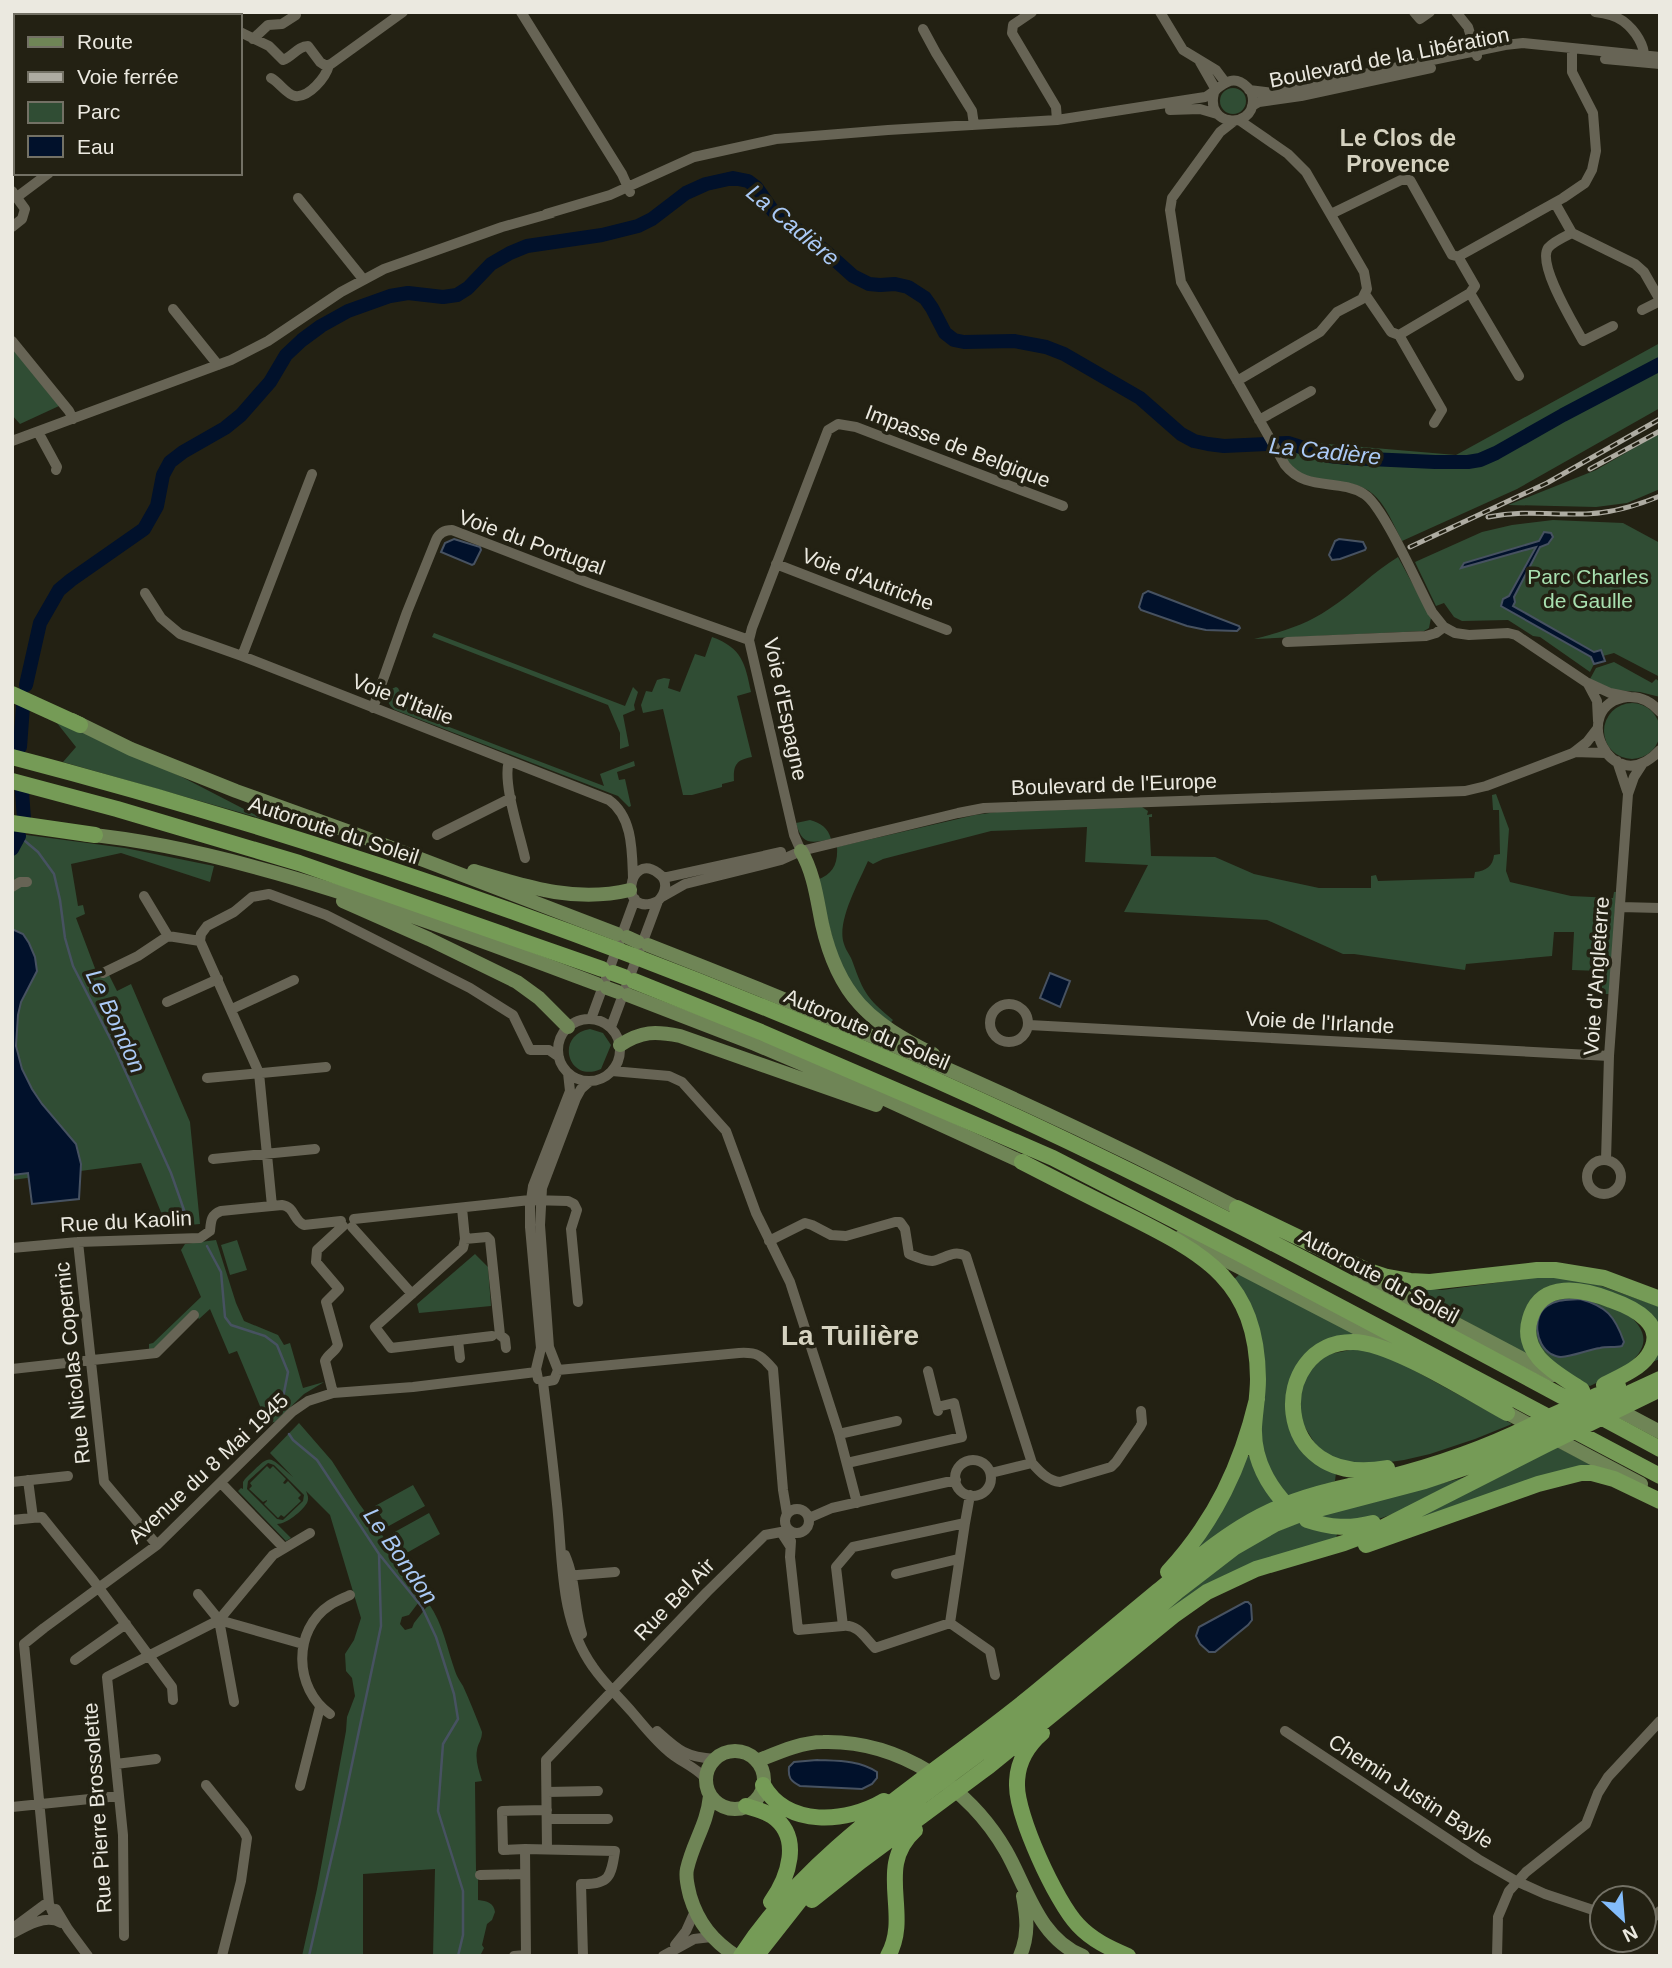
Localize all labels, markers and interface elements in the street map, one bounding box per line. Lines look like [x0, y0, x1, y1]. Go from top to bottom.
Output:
legend [14, 14, 242, 175]
street label: Boulevard de la Libération [1267, 22, 1511, 92]
text: Route [77, 30, 133, 53]
text: Voie ferrée [77, 65, 179, 88]
text: Parc [77, 100, 120, 123]
district label: Le Clos de Provence [1340, 125, 1456, 177]
text: Eau [77, 135, 114, 158]
water label: La Cadière [742, 179, 844, 271]
street label: Impasse de Belgique [862, 400, 1054, 492]
water label: La Cadière [1268, 432, 1382, 470]
street label: Voie du Portugal [456, 505, 608, 579]
street label: Voie d'Autriche [799, 543, 937, 615]
park label: Parc Charles de Gaulle [1527, 565, 1649, 612]
street label: Voie d'Espagne [760, 636, 812, 782]
street label: Voie d'Italie [349, 669, 457, 729]
street label: Boulevard de l'Europe [1011, 769, 1217, 799]
street label: Autoroute du Soleil [246, 792, 422, 868]
street label: Voie d'Angleterre [1579, 896, 1613, 1056]
water label: Le Bondon [81, 965, 151, 1077]
street label: Autoroute du Soleil [781, 984, 953, 1074]
street label: Voie de l'Irlande [1245, 1007, 1395, 1037]
street label: Rue du Kaolin [60, 1206, 192, 1236]
street label: Autoroute du Soleil [1295, 1224, 1463, 1328]
street label: Rue Nicolas Copernic [50, 1261, 94, 1465]
district label: La Tuilière [781, 1320, 919, 1351]
street label: Avenue du 8 Mai 1945 [123, 1388, 293, 1548]
water label: Le Bondon [358, 1503, 444, 1609]
street label: Rue Bel Air [629, 1553, 719, 1645]
street label: Rue Pierre Brossolette [78, 1702, 116, 1914]
street label: Chemin Justin Bayle [1324, 1729, 1498, 1853]
north arrow [1588, 1884, 1658, 1954]
text: N [1619, 1921, 1641, 1946]

